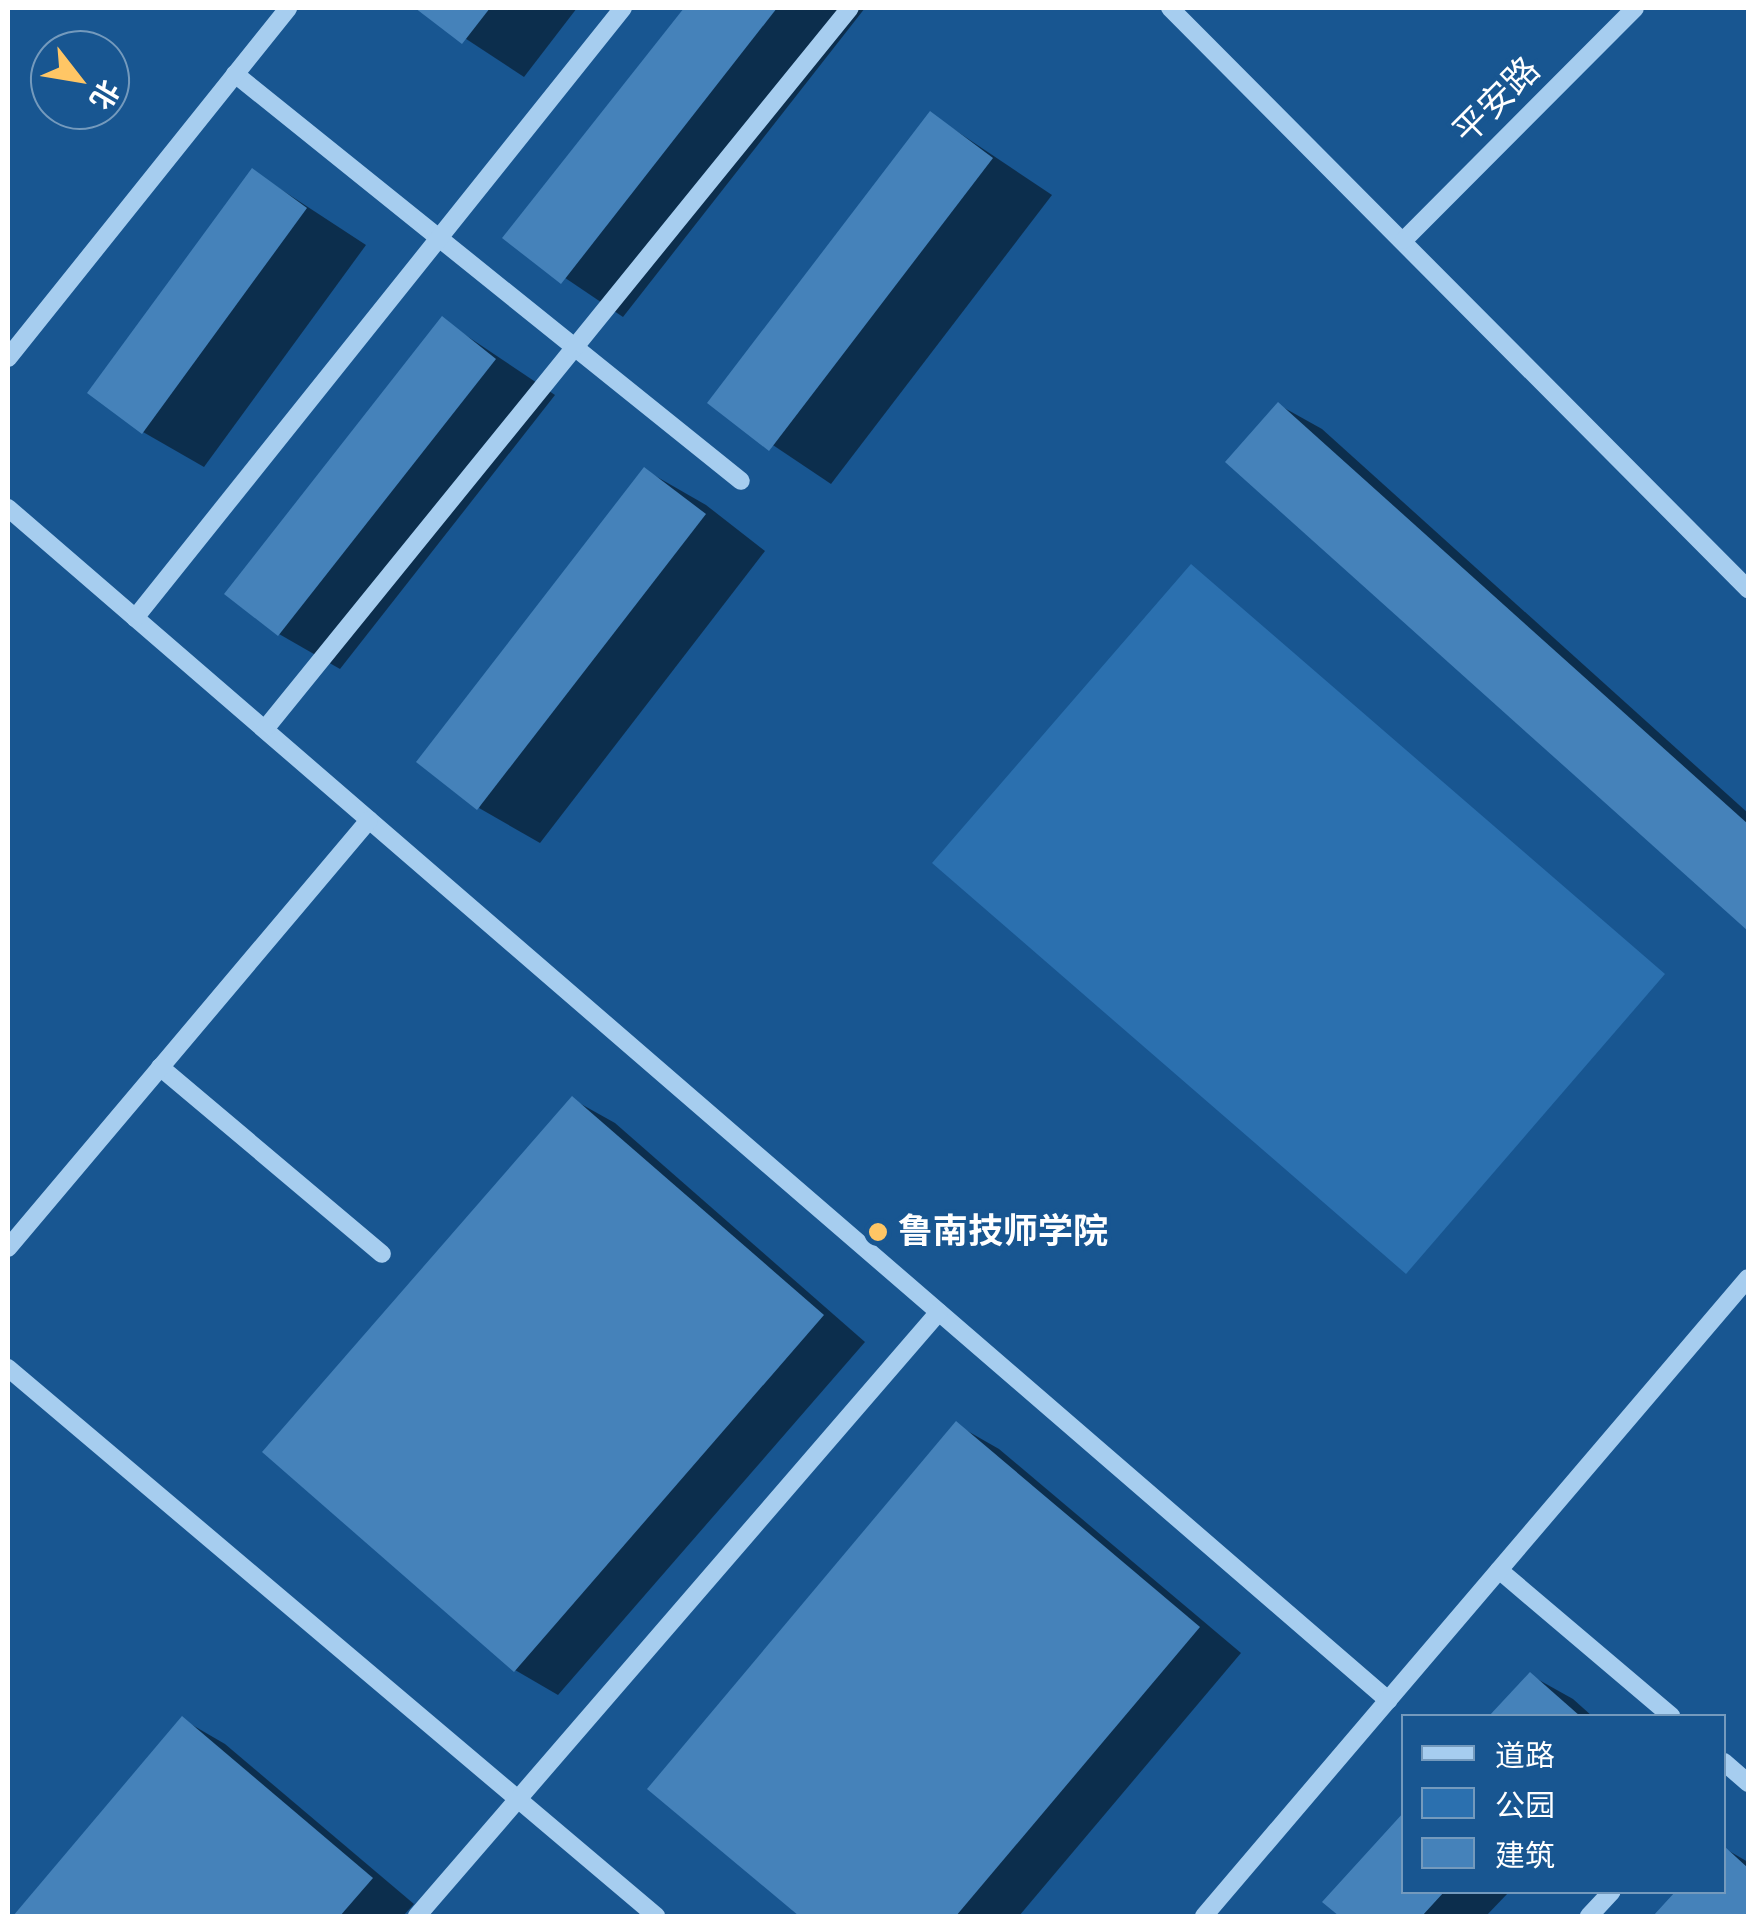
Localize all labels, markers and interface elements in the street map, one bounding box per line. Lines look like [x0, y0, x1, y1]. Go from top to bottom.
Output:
north arrow [30, 30, 130, 130]
street label: 平安路 [1445, 49, 1549, 153]
text: 北 [82, 74, 126, 115]
place label: 鲁南技师学院 [898, 1211, 1108, 1253]
marker: 鲁南技师学院 [867, 1221, 889, 1243]
legend [1401, 1714, 1726, 1894]
text: 道路 [1495, 1738, 1555, 1775]
text: 公园 [1495, 1788, 1555, 1825]
text: 建筑 [1495, 1838, 1555, 1875]

